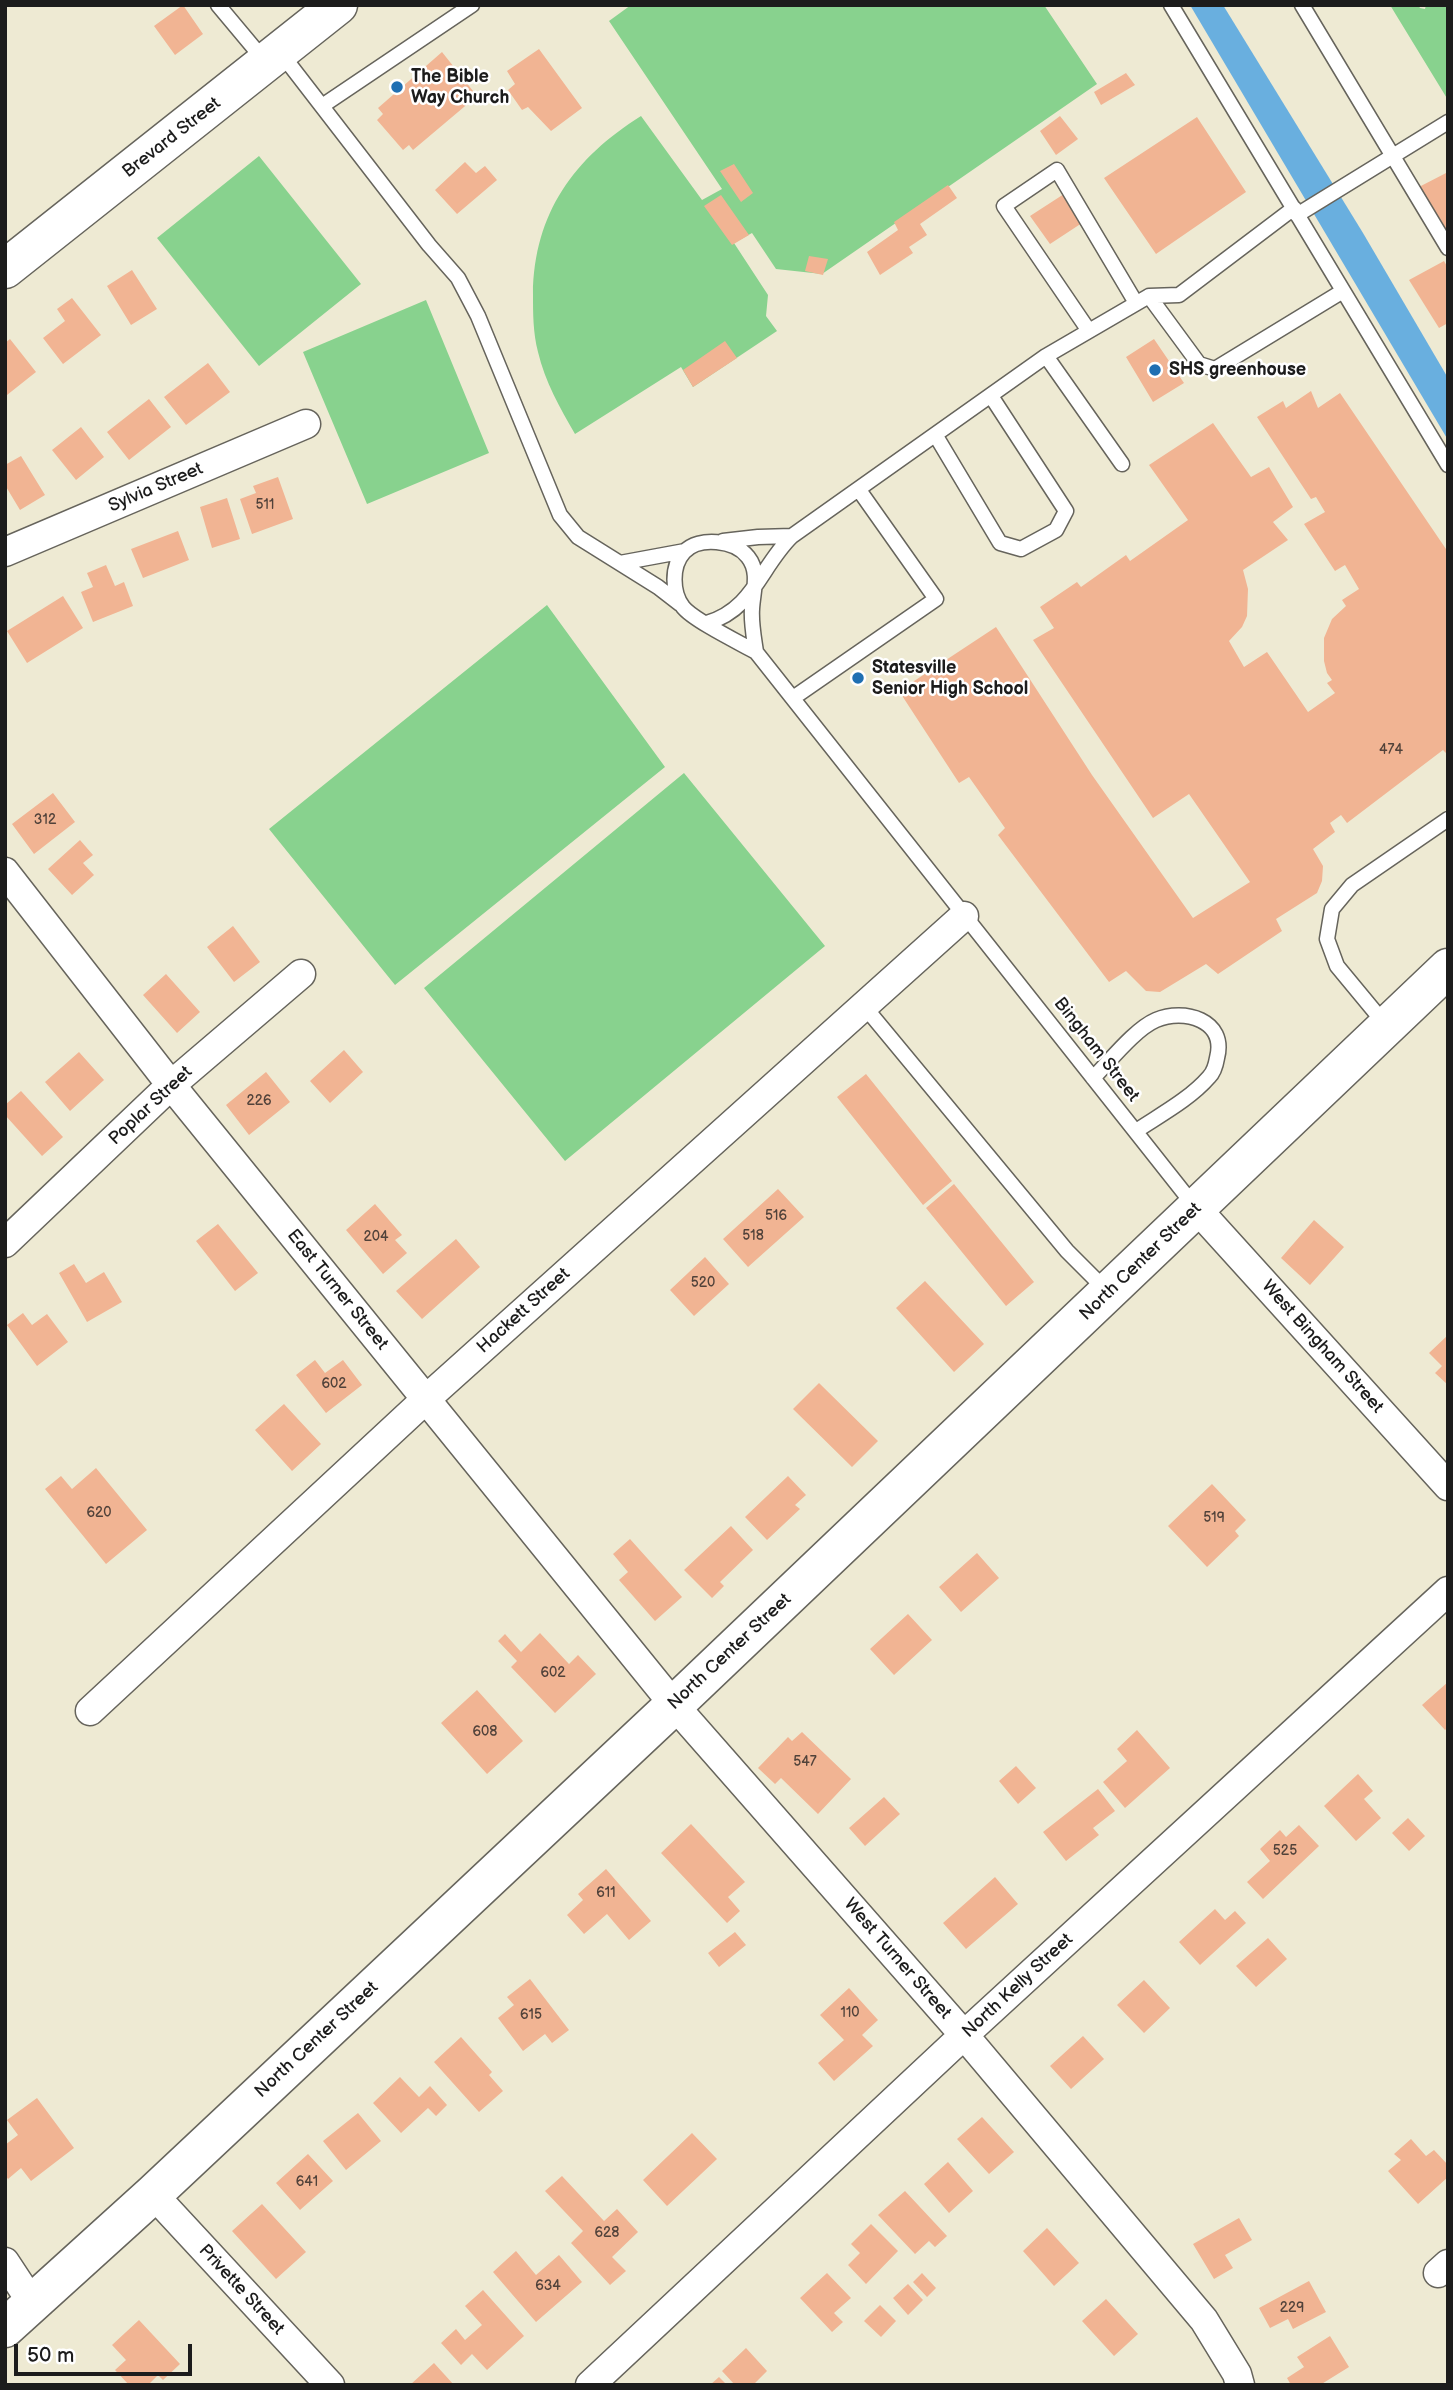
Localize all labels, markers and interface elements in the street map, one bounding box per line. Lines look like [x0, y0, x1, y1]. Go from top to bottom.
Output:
place label: The Bible Way Church [411, 66, 509, 108]
marker: The Bible Way Church [389, 79, 405, 95]
street label: Brevard Street [119, 93, 225, 183]
place label: SHS greenhouse [1169, 359, 1306, 381]
marker: SHS greenhouse [1147, 362, 1163, 378]
street label: Sylvia Street [106, 458, 206, 518]
house number: 511 [256, 497, 274, 513]
place label: Statesville Senior High School [872, 657, 1028, 700]
marker: Statesville Senior High School [850, 670, 866, 686]
house number: 474 [1379, 742, 1403, 758]
house number: 312 [34, 812, 56, 828]
street label: Bingham Street [1049, 994, 1143, 1106]
street label: Poplar Street [105, 1062, 197, 1150]
house number: 226 [246, 1093, 272, 1109]
street label: North Center Street [1076, 1198, 1206, 1326]
house number: 516 [765, 1208, 787, 1224]
street label: East Turner Street [282, 1225, 392, 1355]
house number: 518 [742, 1228, 764, 1244]
house number: 204 [363, 1229, 389, 1245]
street label: Hackett Street [473, 1264, 575, 1358]
house number: 520 [691, 1275, 715, 1291]
street label: West Bingham Street [1257, 1276, 1387, 1418]
house number: 602 [321, 1376, 347, 1392]
house number: 620 [86, 1505, 112, 1521]
house number: 519 [1203, 1510, 1225, 1526]
street label: North Center Street [664, 1589, 796, 1715]
house number: 602 [540, 1665, 566, 1681]
house number: 608 [473, 1724, 497, 1740]
house number: 547 [793, 1754, 817, 1770]
house number: 525 [1273, 1843, 1297, 1859]
house number: 611 [596, 1885, 616, 1901]
street label: West Turner Street [839, 1894, 955, 2024]
street label: North Kelly Street [958, 1929, 1078, 2043]
street label: North Center Street [251, 1977, 383, 2103]
house number: 110 [840, 2005, 860, 2021]
house number: 615 [520, 2007, 542, 2023]
house number: 641 [296, 2174, 318, 2190]
house number: 628 [595, 2225, 619, 2241]
street label: Privette Street [194, 2240, 288, 2340]
house number: 634 [535, 2278, 561, 2294]
house number: 229 [1280, 2300, 1304, 2316]
scale bar [18, 2330, 196, 2374]
text: 50 m [27, 2343, 74, 2368]

